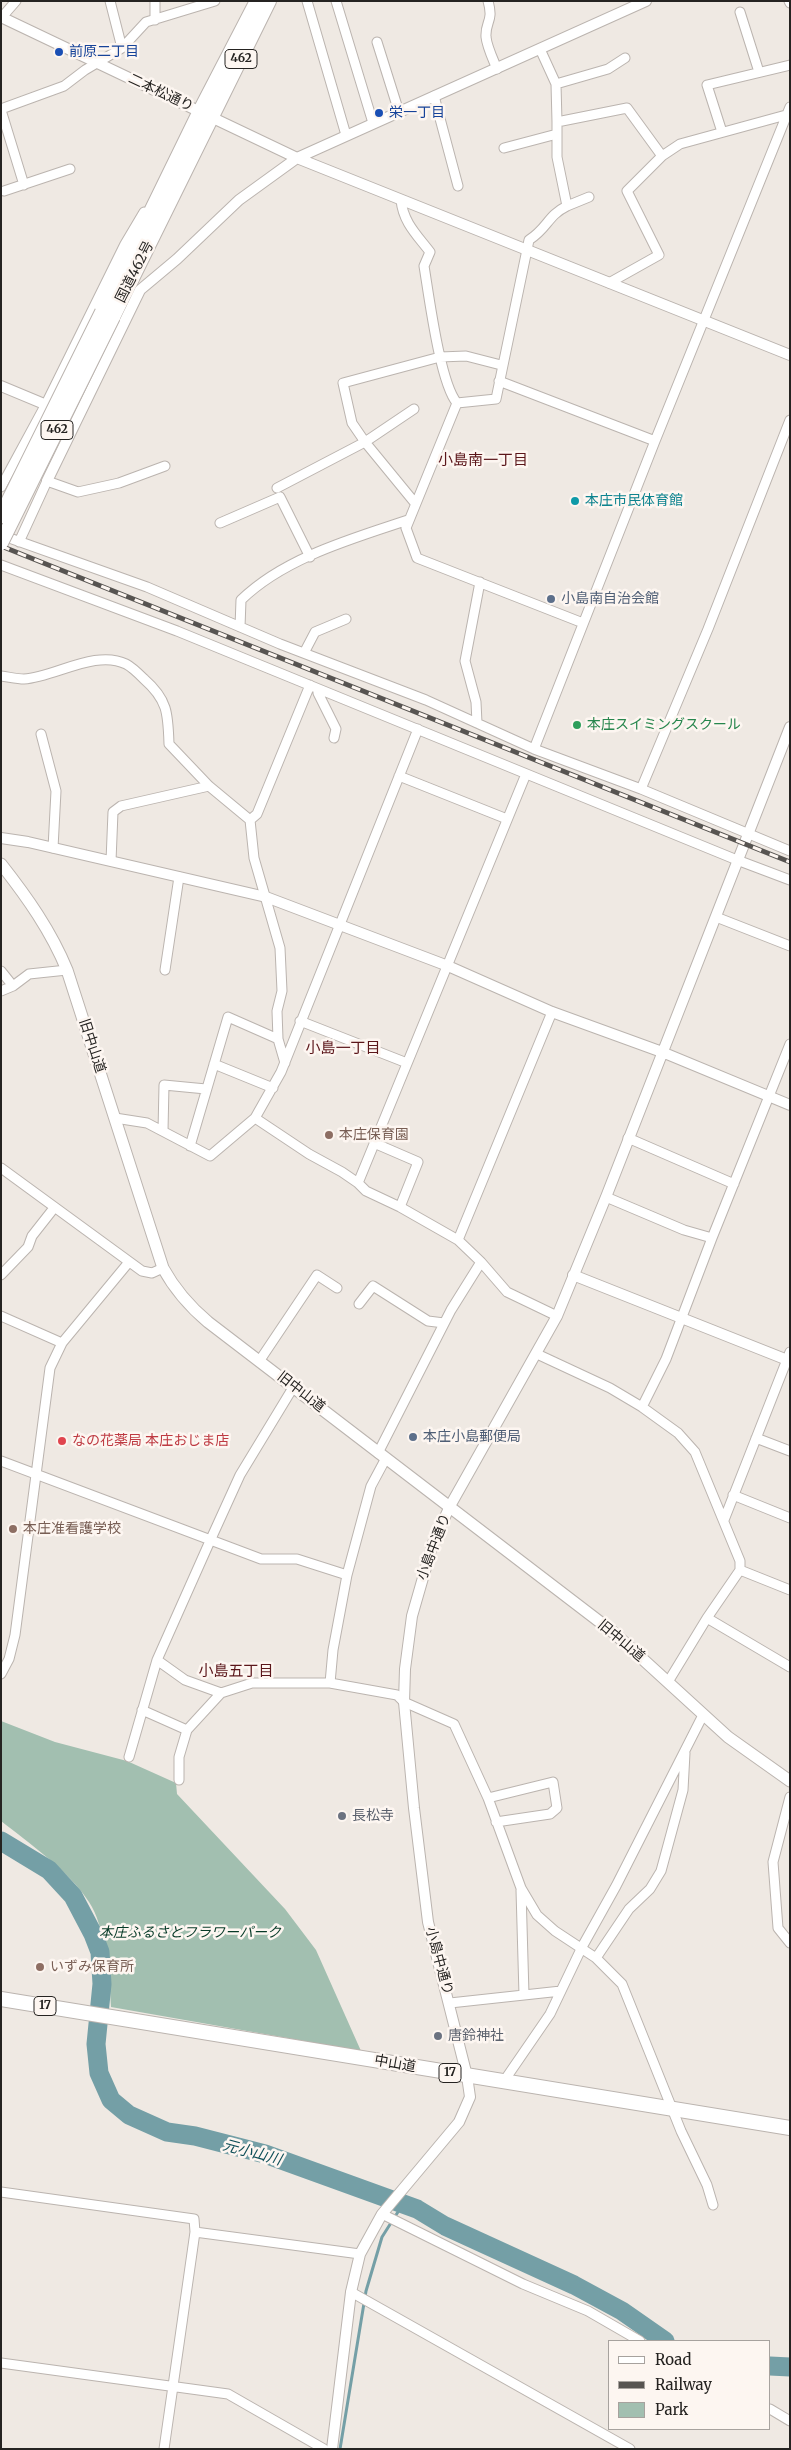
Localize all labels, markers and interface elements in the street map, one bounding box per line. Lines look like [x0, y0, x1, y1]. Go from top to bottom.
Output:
place label: 前原二丁目 [69, 44, 139, 60]
marker: 前原二丁目 [53, 46, 65, 58]
road number: 462 [225, 50, 257, 68]
street label: 二本松通り [126, 71, 196, 115]
place label: 栄一丁目 [389, 105, 445, 121]
marker: 栄一丁目 [373, 107, 385, 119]
street label: 国道462号 [112, 238, 158, 306]
road number: 462 [41, 420, 73, 440]
district label: 小島南一丁目 [438, 452, 528, 470]
place label: 本庄市民体育館 [585, 493, 683, 509]
marker: 本庄市民体育館 [569, 495, 581, 507]
place label: 小島南自治会館 [561, 591, 659, 607]
marker: 小島南自治会館 [545, 593, 557, 605]
place label: 本庄スイミングスクール [587, 717, 741, 733]
marker: 本庄スイミングスクール [571, 719, 583, 731]
street label: 旧中山道 [75, 1017, 109, 1075]
district label: 小島一丁目 [306, 1040, 380, 1058]
place label: 本庄保育園 [339, 1127, 409, 1143]
marker: 本庄保育園 [323, 1129, 335, 1141]
street label: 旧中山道 [274, 1368, 328, 1416]
place label: 本庄小島郵便局 [423, 1429, 521, 1445]
marker: 本庄小島郵便局 [407, 1431, 419, 1443]
place label: なの花薬局 本庄おじま店 [72, 1433, 229, 1449]
marker: なの花薬局 本庄おじま店 [56, 1435, 68, 1447]
street label: 小島中通り [414, 1511, 454, 1583]
place label: 本庄准看護学校 [23, 1521, 121, 1537]
marker: 本庄准看護学校 [7, 1523, 19, 1535]
street label: 旧中山道 [594, 1617, 648, 1665]
district label: 小島五丁目 [199, 1663, 273, 1681]
place label: 長松寺 [352, 1808, 394, 1824]
marker: 長松寺 [336, 1810, 348, 1822]
park label: 本庄ふるさとフラワーパーク [99, 1925, 281, 1941]
street label: 小島中通り [422, 1925, 456, 1997]
place label: いずみ保育所 [50, 1959, 134, 1975]
marker: いずみ保育所 [34, 1961, 46, 1973]
road number: 17 [34, 1996, 56, 2015]
place label: 唐鈴神社 [448, 2028, 504, 2044]
marker: 唐鈴神社 [432, 2030, 444, 2042]
street label: 中山道 [373, 2052, 417, 2076]
road number: 17 [439, 2064, 461, 2082]
water label: 元小山川 [221, 2137, 283, 2169]
legend [608, 2340, 771, 2430]
text: Road [655, 2350, 691, 2369]
text: Railway [655, 2375, 712, 2394]
text: Park [655, 2400, 688, 2419]

